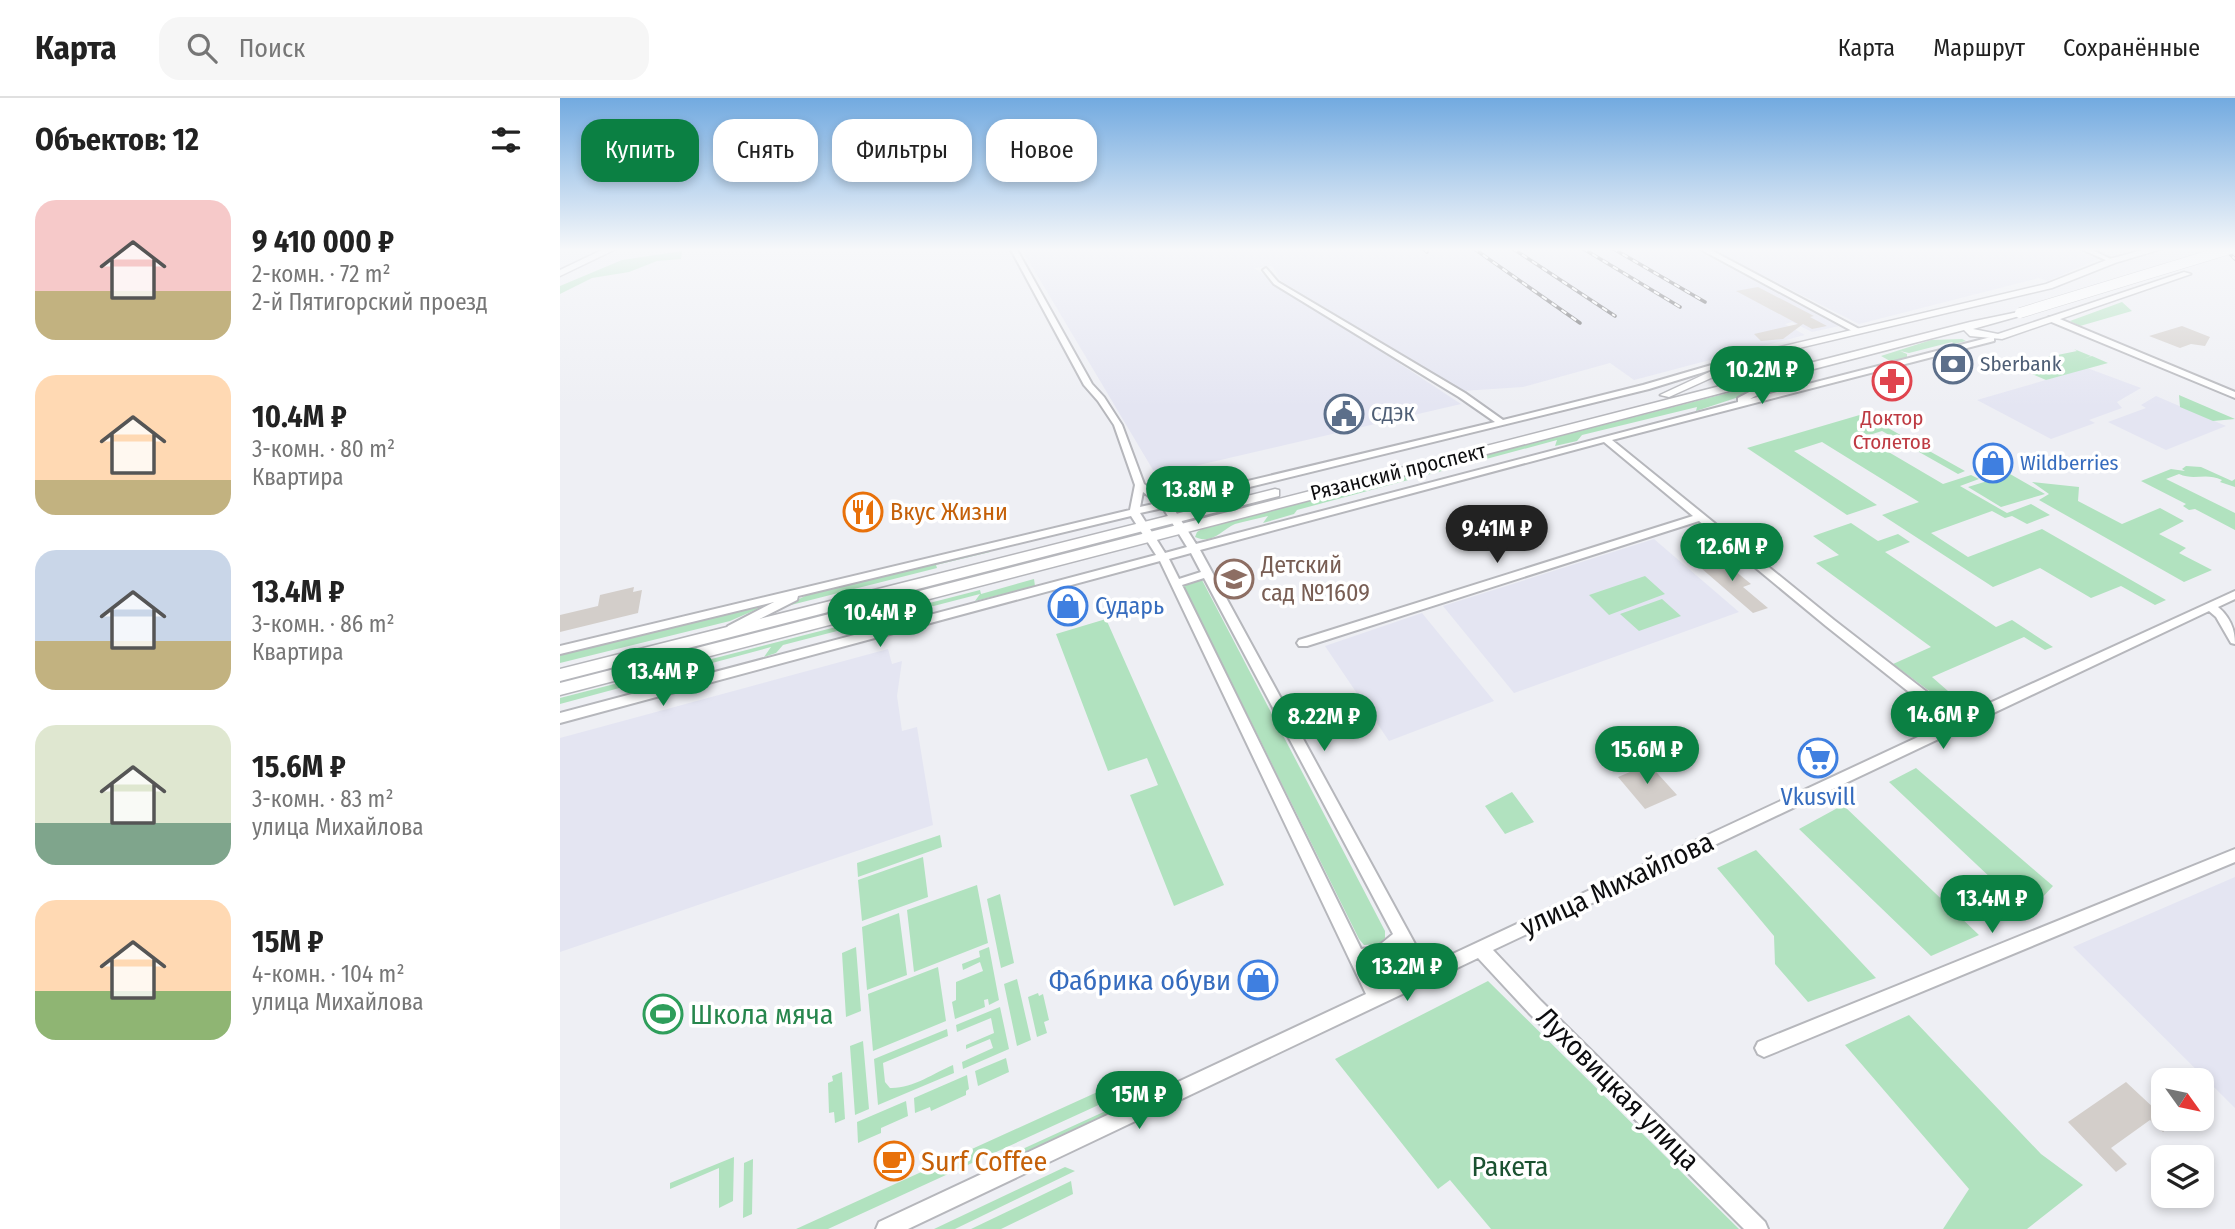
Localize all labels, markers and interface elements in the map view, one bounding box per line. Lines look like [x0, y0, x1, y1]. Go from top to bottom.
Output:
search box [159, 17, 649, 80]
text: Карта [35, 28, 117, 68]
icon: search [183, 29, 221, 67]
text: Поиск [239, 33, 305, 64]
text: Карта [1838, 34, 1895, 62]
text: Маршрут [1933, 34, 2025, 62]
text: Сохранённые [2063, 34, 2200, 62]
chip: Купить [581, 119, 699, 182]
chip: Снять [713, 119, 818, 182]
chip: Фильтры [832, 119, 972, 182]
chip: Новое [986, 119, 1097, 182]
icon: filters [487, 121, 525, 159]
text: Объектов: 12 [35, 122, 199, 158]
text: 9 410 000 ₽ [252, 224, 394, 260]
icon: home [91, 228, 175, 312]
text: 2-комн. · 72 m² [252, 260, 391, 288]
text: 2-й Пятигорский проезд [252, 288, 488, 316]
bank icon: Sberbank [1932, 343, 1974, 385]
pin: 10.2M ₽ [1697, 346, 1827, 406]
place label: Sberbank [1980, 351, 2062, 377]
text: 10.2M ₽ [1726, 355, 1798, 383]
pharmacy icon: Доктор Столетов [1871, 360, 1913, 402]
public building icon: СДЭК [1323, 393, 1365, 435]
text: 10.4M ₽ [252, 399, 347, 435]
place label: СДЭК [1371, 401, 1415, 427]
icon: home [91, 403, 175, 487]
place label: Доктор Столетов [1853, 405, 1931, 455]
text: 3-комн. · 80 m² [252, 435, 395, 463]
street label: Рязанский проспект [1308, 438, 1489, 506]
shop icon: Wildberries [1972, 442, 2014, 484]
place label: Wildberries [2020, 450, 2119, 476]
text: Квартира [252, 463, 344, 491]
pin: 13.8M ₽ [1133, 466, 1263, 526]
text: 13.8M ₽ [1162, 475, 1234, 503]
restaurant icon: Вкус Жизни [842, 491, 884, 533]
place label: Вкус Жизни [890, 498, 1008, 526]
pin: 9.41M ₽ [1432, 505, 1562, 565]
text: 9.41M ₽ [1462, 514, 1532, 542]
pin: 12.6M ₽ [1667, 524, 1797, 583]
text: 12.6M ₽ [1696, 532, 1768, 560]
place label: Детский сад №1609 [1260, 551, 1370, 607]
school or university icon: Детский сад №1609 [1213, 558, 1255, 600]
text: 13.4M ₽ [252, 574, 345, 610]
icon: home [91, 578, 175, 662]
shop icon: Сударь [1047, 585, 1089, 627]
pin: 10.4M ₽ [815, 589, 945, 649]
place label: Сударь [1095, 592, 1164, 620]
text: 10.4M ₽ [844, 598, 916, 626]
text: 3-комн. · 86 m² [252, 610, 395, 638]
text: Квартира [252, 638, 344, 666]
pin: 13.4M ₽ [598, 648, 728, 708]
text: 13.4M ₽ [628, 657, 698, 685]
pin: 14.6M ₽ [1878, 692, 2008, 751]
pin: 8.22M ₽ [1259, 694, 1389, 753]
text: 14.6M ₽ [1907, 700, 1979, 728]
text: 8.22M ₽ [1288, 702, 1360, 730]
pin: 15.6M ₽ [1582, 726, 1712, 786]
text: 15.6M ₽ [1611, 735, 1683, 763]
supermarket icon: Vkusvill [1797, 737, 1839, 779]
text: 15.6M ₽ [252, 749, 346, 785]
icon: home [91, 753, 175, 837]
place label: Vkusvill [1780, 783, 1856, 811]
text: 3-комн. · 83 m² [252, 785, 394, 813]
text: улица Михайлова [252, 813, 424, 841]
street label: улица Михайлова [1515, 825, 1719, 943]
pin: 13.4M ₽ [1927, 876, 2057, 935]
text: 13.4M ₽ [1957, 884, 2027, 912]
text: 15M ₽ [252, 924, 324, 960]
icon: home [91, 928, 175, 1012]
pin: 13.2M ₽ [1342, 944, 1472, 1003]
text: 13.2M ₽ [1372, 952, 1442, 980]
shop icon: Фабрика обуви [1237, 959, 1279, 1001]
text: 4-комн. · 104 m² [252, 960, 405, 988]
place label: Фабрика обуви [1049, 964, 1231, 997]
text: улица Михайлова [252, 988, 424, 1016]
sports icon: Школа мяча [642, 993, 684, 1035]
place label: Школа мяча [690, 998, 834, 1031]
street label: Луховицкая улица [1530, 1001, 1706, 1177]
north arrow [2151, 1068, 2214, 1130]
map controls [2151, 1068, 2214, 1208]
pin: 15M ₽ [1090, 1072, 1188, 1131]
text: 15M ₽ [1112, 1080, 1166, 1108]
cafe icon: Surf Coffee [873, 1140, 915, 1182]
place label: Surf Coffee [921, 1145, 1047, 1178]
button: layers [2151, 1145, 2214, 1208]
park label: Ракета [1471, 1150, 1549, 1183]

